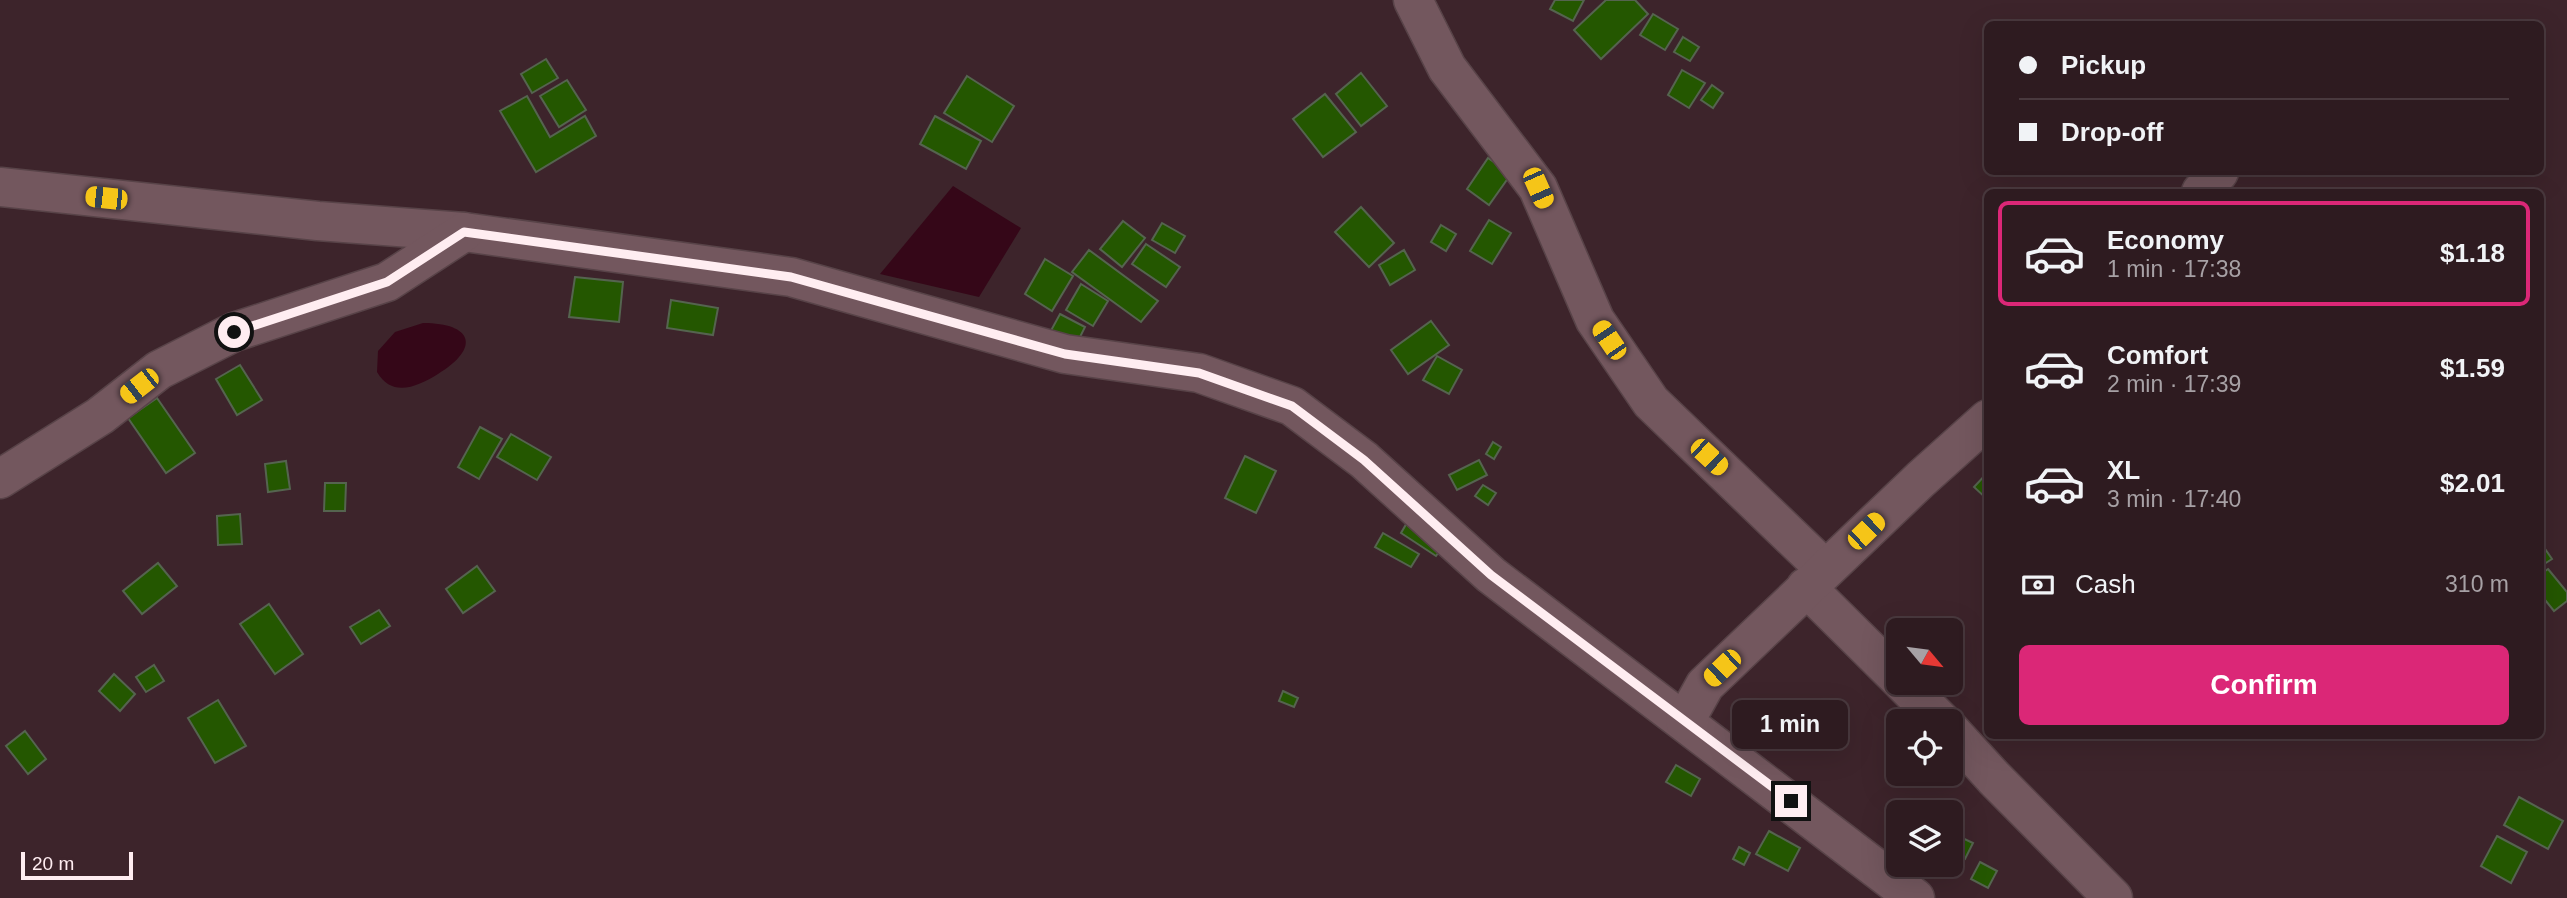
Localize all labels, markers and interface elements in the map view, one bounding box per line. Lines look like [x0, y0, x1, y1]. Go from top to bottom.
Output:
text: Pickup [2061, 50, 2146, 80]
text: Drop-off [2061, 117, 2164, 147]
car [1520, 165, 1557, 211]
car [85, 185, 128, 211]
icon: car [2023, 222, 2086, 285]
text: Economy [2107, 225, 2224, 255]
text: $1.18 [2440, 238, 2505, 268]
text: 1 min · 17:38 [2107, 256, 2241, 282]
route start [218, 316, 250, 348]
car [1589, 317, 1630, 363]
icon: car [2023, 337, 2086, 400]
text: Comfort [2107, 340, 2208, 370]
text: $1.59 [2440, 353, 2505, 383]
car [116, 365, 163, 407]
text: 2 min · 17:39 [2107, 371, 2241, 397]
car [1687, 435, 1732, 479]
icon: car [2023, 452, 2086, 515]
text: XL [2107, 455, 2140, 485]
text: $2.01 [2440, 468, 2505, 498]
text: 3 min · 17:40 [2107, 486, 2241, 512]
car [1844, 509, 1889, 553]
icon: cash [2019, 566, 2057, 604]
text: Cash [2075, 569, 2136, 599]
text: 310 m [2445, 571, 2509, 597]
north arrow [1886, 618, 1964, 695]
map controls [1886, 618, 1963, 877]
button: Confirm [2019, 645, 2509, 725]
car [1700, 646, 1745, 690]
callout: 1 min [1733, 700, 1849, 748]
button: locate [1886, 709, 1963, 786]
text: 1 min [1760, 711, 1820, 737]
route end [1775, 785, 1807, 817]
button: layers [1886, 800, 1963, 877]
scale bar [21, 849, 133, 881]
text: 20 m [32, 853, 74, 874]

